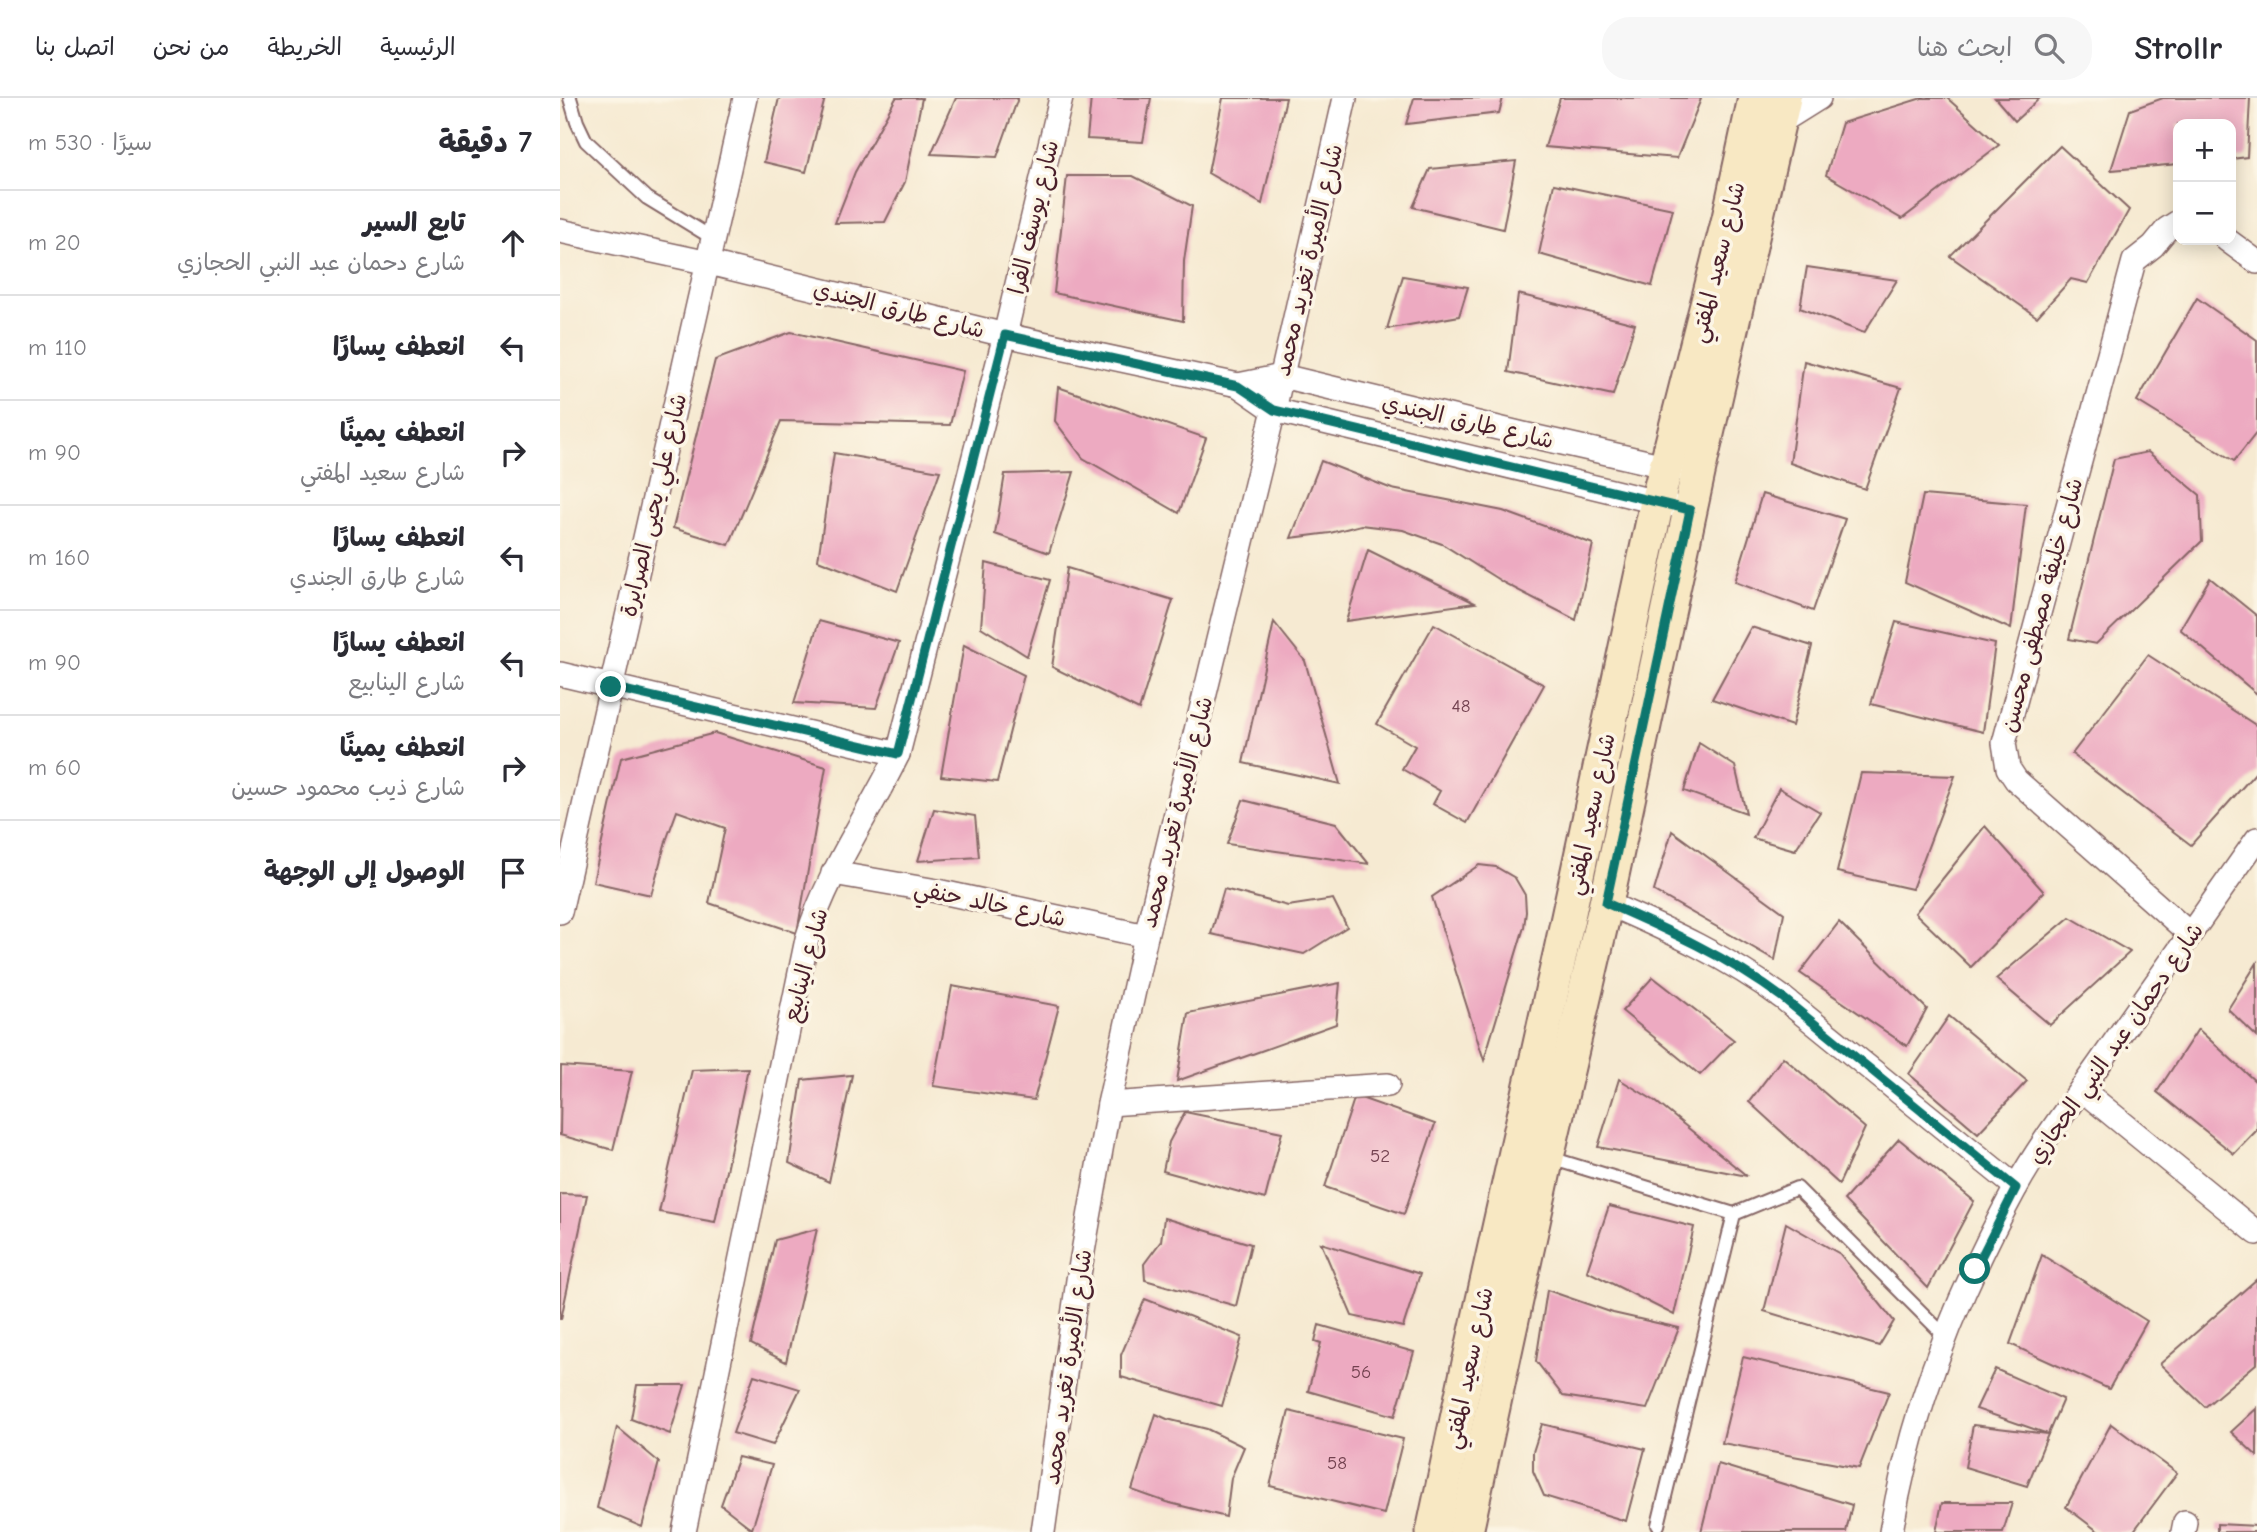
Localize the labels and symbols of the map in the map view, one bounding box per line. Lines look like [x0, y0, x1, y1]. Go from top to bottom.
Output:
street label: شارع يوسف الفرا [1003, 137, 1066, 297]
street label: شارع الأميرة تغريد محمد [1266, 141, 1350, 379]
street label: شارع سعيد المفتي [1684, 179, 1757, 347]
street label: شارع طارق الجندي [810, 275, 987, 347]
street label: شارع طارق الجندي [1379, 389, 1556, 457]
street label: شارع علي يحيى الصرايرة [615, 391, 699, 621]
street label: شارع خليفة مصطفى محسن [1995, 475, 2090, 736]
route end [595, 671, 626, 702]
street label: شارع الأميرة تغريد محمد [1132, 693, 1220, 931]
house number: 48 [1452, 695, 1470, 717]
street label: شارع سعيد المفتي [1560, 731, 1628, 899]
street label: شارع خالد حنفي [910, 874, 1068, 940]
street label: شارع الينابيع [777, 905, 837, 1026]
street label: شارع دحمان عبد النبي الحجازي [2022, 918, 2215, 1173]
house number: 52 [1370, 1145, 1390, 1167]
street label: شارع الأميرة تغريد محمد [1035, 1247, 1099, 1487]
route start [1959, 1253, 1990, 1284]
street label: شارع سعيد المفتي [1438, 1285, 1506, 1453]
house number: 56 [1351, 1361, 1371, 1383]
house number: 58 [1327, 1452, 1347, 1474]

